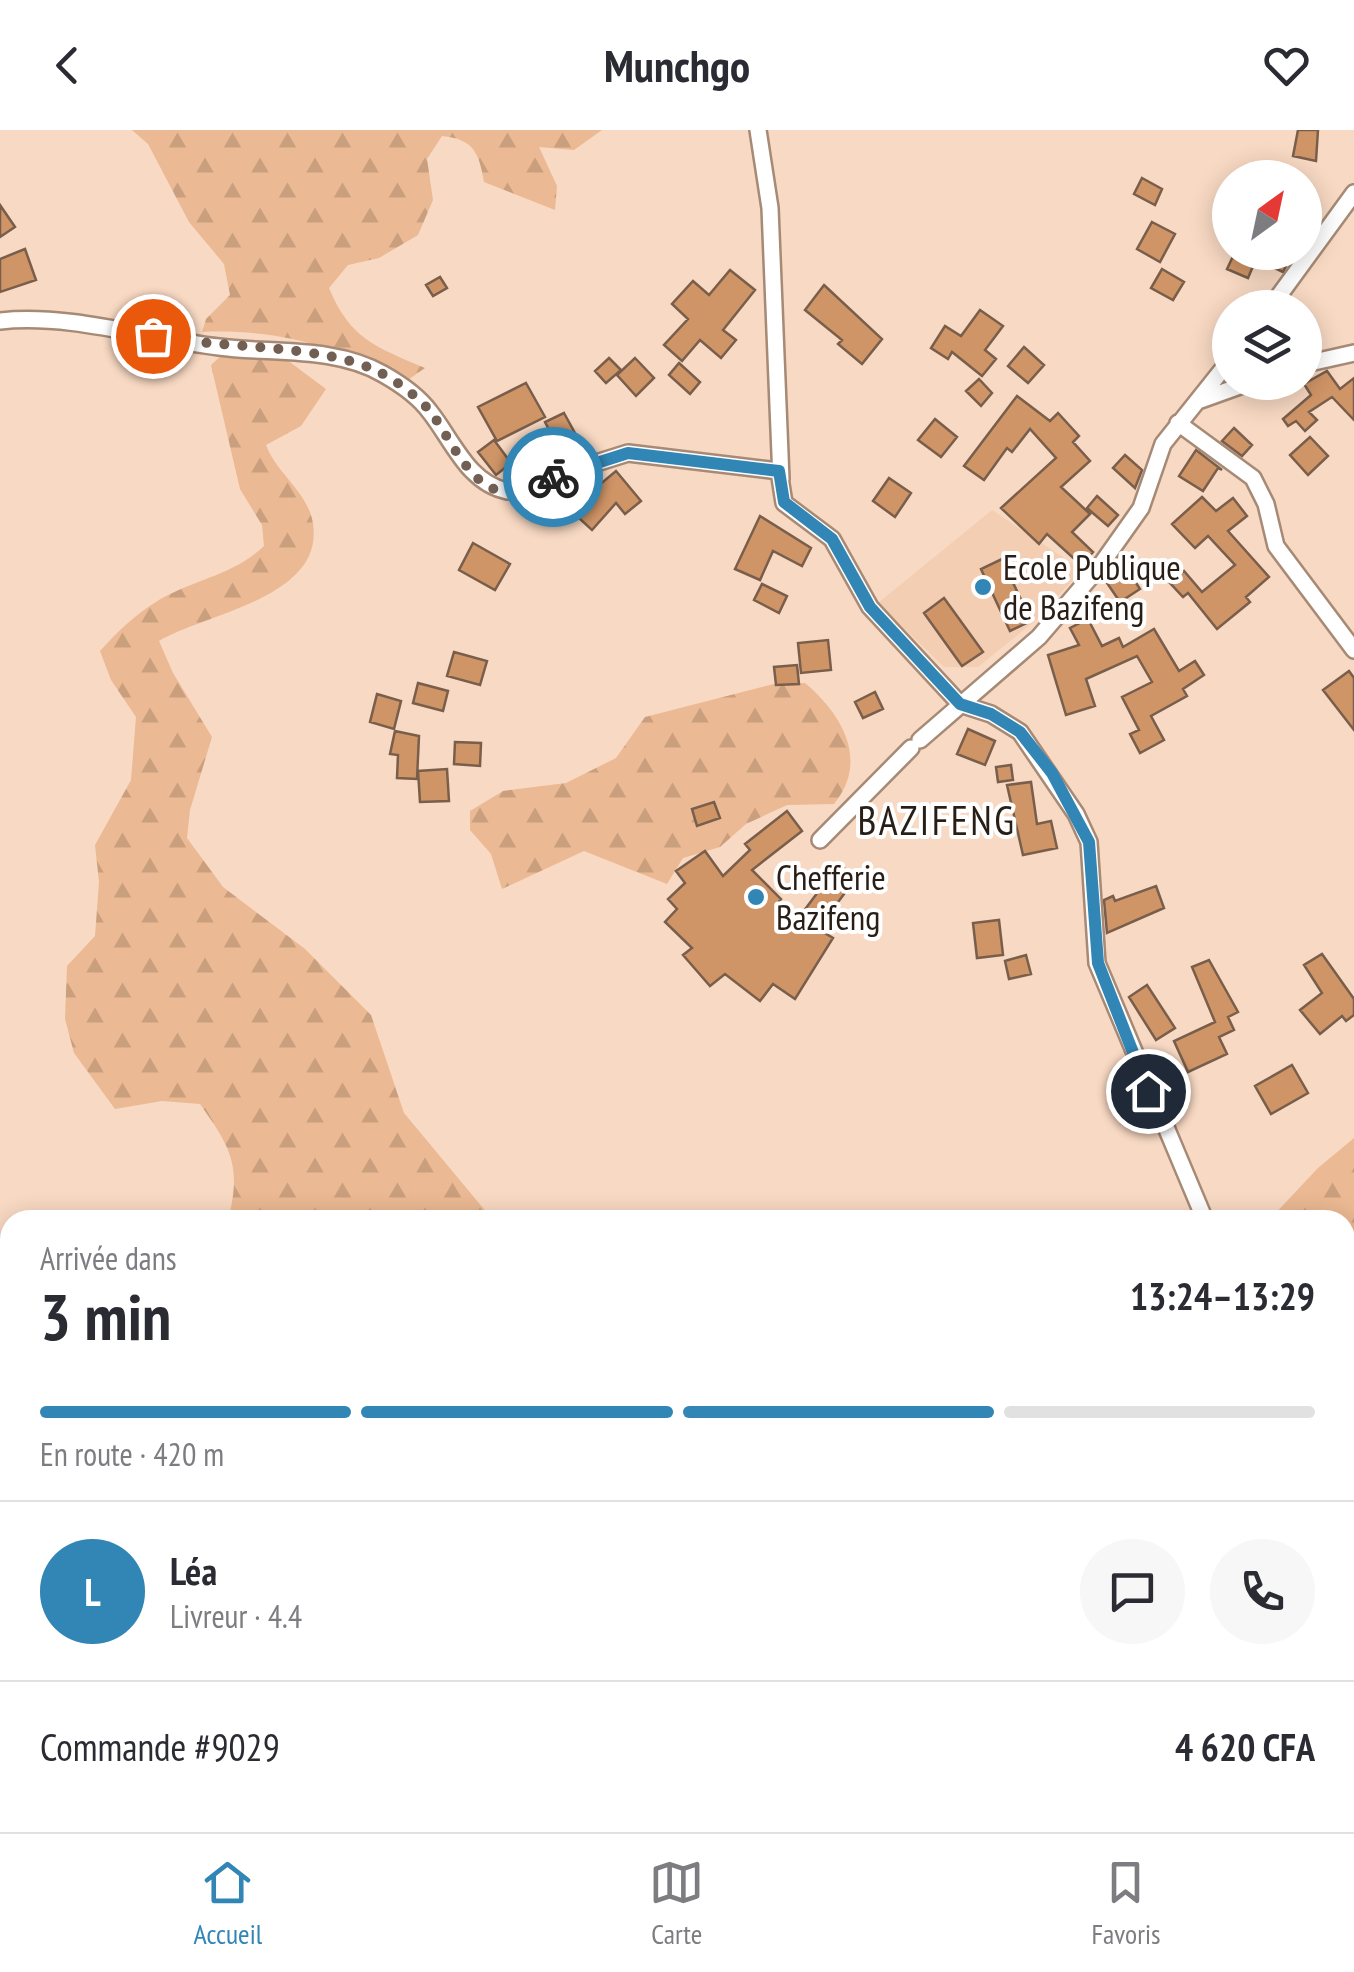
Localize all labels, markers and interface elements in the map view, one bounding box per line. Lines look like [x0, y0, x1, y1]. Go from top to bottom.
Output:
text: Munchgo [604, 36, 750, 94]
icon: back [40, 38, 95, 93]
icon: heart [1259, 38, 1314, 93]
north arrow [1212, 160, 1322, 270]
map controls [1212, 160, 1322, 400]
button: layers [1212, 290, 1322, 400]
pin [111, 294, 196, 379]
icon: bag [126, 309, 181, 364]
courier [503, 427, 603, 527]
icon: bike [526, 450, 581, 505]
place label: Ecole Publique de Bazifeng [1003, 544, 1181, 630]
marker: Ecole Publique de Bazifeng [972, 576, 994, 598]
district label: BAZIFENG [857, 794, 1017, 846]
place label: Chefferie Bazifeng [776, 854, 886, 940]
marker: Chefferie Bazifeng [745, 886, 767, 908]
pin [1106, 1049, 1191, 1134]
icon: home [1121, 1064, 1176, 1119]
text: Arrivée dans [40, 1237, 177, 1279]
text: 13:24–13:29 [1130, 1271, 1315, 1320]
text: 3 min [40, 1274, 171, 1358]
text: En route · 420 m [40, 1433, 224, 1475]
button: chat [1080, 1539, 1185, 1644]
button: phone [1210, 1539, 1315, 1644]
text: Léa [170, 1546, 217, 1595]
text: L [84, 1567, 101, 1616]
text: Livreur · 4.4 [170, 1595, 302, 1637]
text: Commande #9029 [40, 1722, 280, 1771]
text: 4 620 CFA [1175, 1722, 1315, 1771]
tab: Accueil [194, 1855, 262, 1952]
tab: Carte [649, 1855, 704, 1952]
tab: Favoris [1091, 1855, 1160, 1952]

